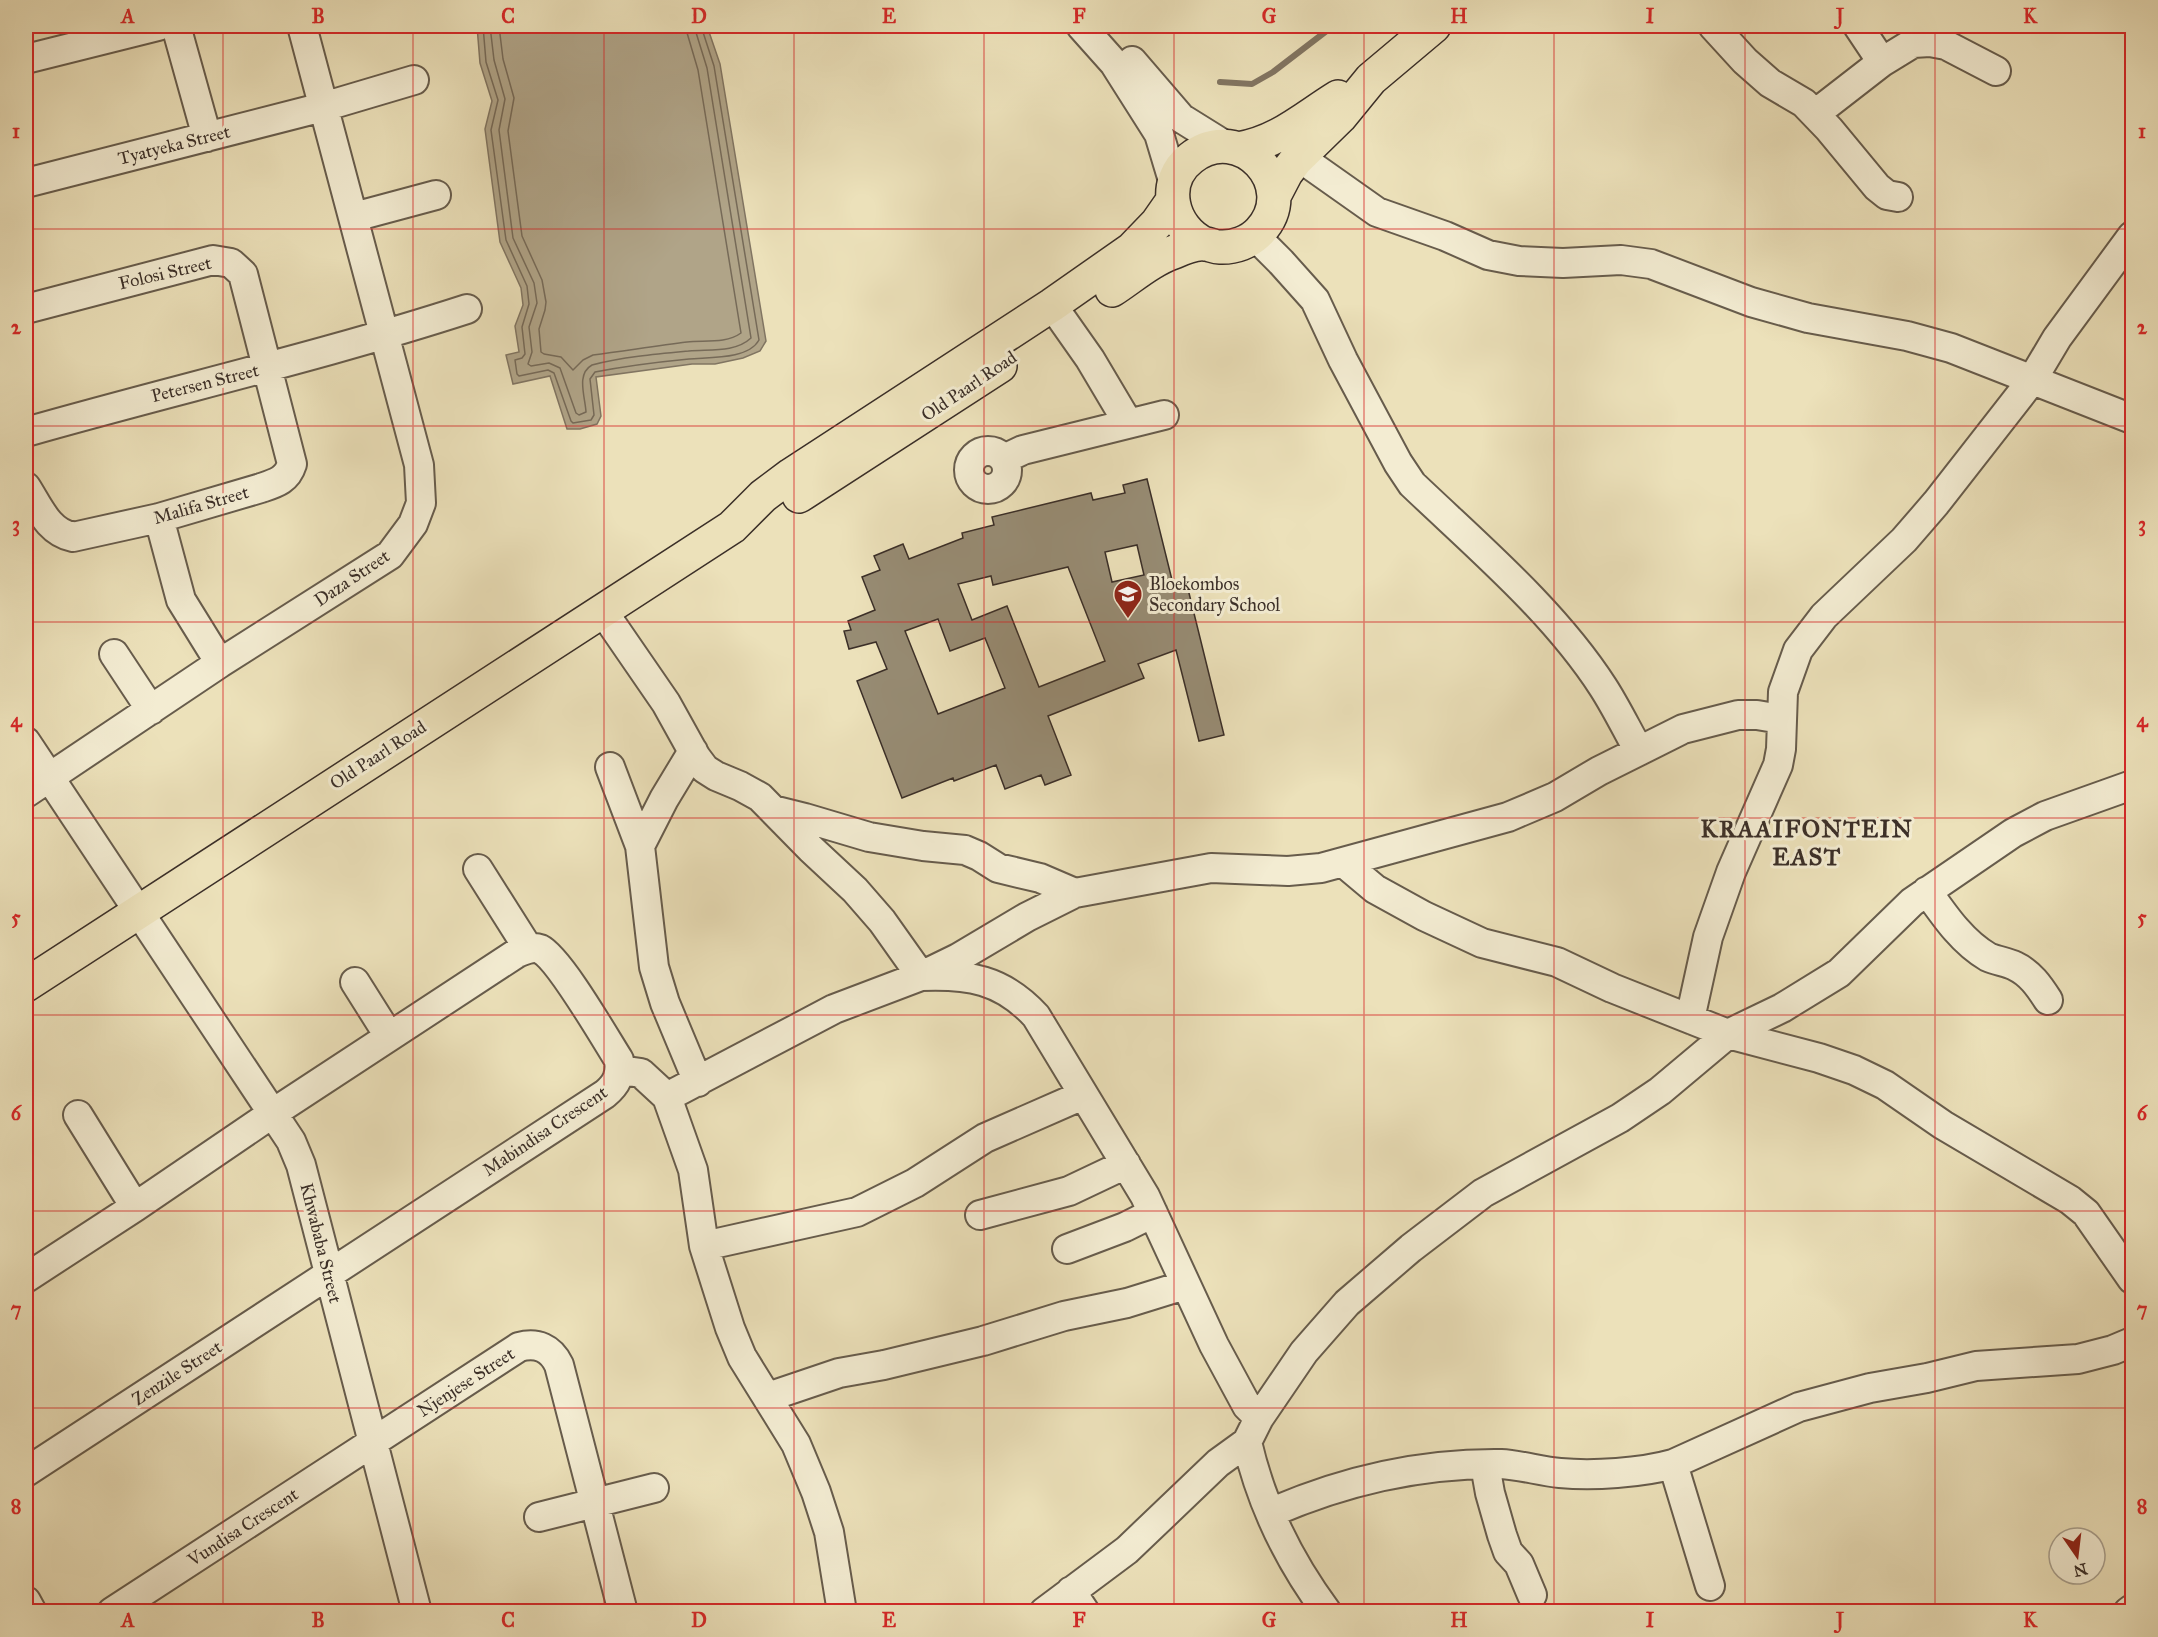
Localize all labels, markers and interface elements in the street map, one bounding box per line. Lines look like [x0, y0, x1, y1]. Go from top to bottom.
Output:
text: A [119, 4, 135, 28]
text: B [311, 4, 325, 28]
text: C [501, 4, 515, 28]
text: D [691, 4, 707, 28]
text: E [882, 4, 897, 28]
text: F [1072, 4, 1086, 28]
text: G [1262, 4, 1277, 28]
text: H [1450, 4, 1468, 28]
text: I [1646, 4, 1655, 28]
text: J [1833, 4, 1845, 30]
text: K [2023, 4, 2038, 28]
text: 1 [12, 119, 20, 143]
text: 1 [2138, 119, 2146, 143]
street label: Tyatyeka Street [116, 120, 233, 170]
street label: Folosi Street [116, 252, 214, 294]
text: 2 [11, 315, 22, 339]
text: 2 [2137, 315, 2148, 339]
street label: Old Paarl Road [917, 346, 1021, 426]
street label: Petersen Street [149, 359, 262, 407]
street label: Malifa Street [151, 481, 252, 529]
text: 3 [12, 512, 20, 537]
text: 3 [2138, 512, 2146, 537]
street label: Daza Street [310, 544, 394, 611]
place label: Bloekombos Secondary School [1149, 573, 1280, 616]
school or university icon: Bloekombos Secondary School [1112, 578, 1144, 620]
text: 4 [10, 708, 22, 733]
text: 4 [2136, 708, 2148, 733]
street label: Old Paarl Road [326, 716, 430, 794]
district label: KRAAIFONTEIN EAST [1701, 814, 1913, 872]
text: 5 [11, 905, 21, 929]
text: 5 [2137, 905, 2147, 929]
street label: Mabindisa Crescent [478, 1081, 612, 1181]
text: 6 [11, 1101, 23, 1125]
text: 6 [2137, 1101, 2149, 1125]
street label: Khwababa Street [295, 1181, 347, 1306]
text: 7 [11, 1297, 22, 1321]
text: 7 [2137, 1297, 2148, 1321]
street label: Zenzile Street [128, 1335, 227, 1410]
street label: Njenjese Street [413, 1342, 519, 1422]
street label: Vundisa Crescent [183, 1483, 303, 1571]
text: 8 [11, 1494, 21, 1518]
text: 8 [2137, 1494, 2147, 1518]
north arrow [2047, 1526, 2107, 1586]
text: N [2071, 1559, 2089, 1581]
text: A [119, 1608, 135, 1632]
text: B [311, 1608, 325, 1632]
text: C [501, 1608, 515, 1632]
text: D [691, 1608, 707, 1632]
text: E [882, 1608, 897, 1632]
text: F [1072, 1608, 1086, 1632]
text: G [1262, 1608, 1277, 1632]
text: H [1450, 1608, 1468, 1632]
text: I [1646, 1608, 1655, 1632]
text: J [1833, 1608, 1845, 1634]
text: K [2023, 1608, 2038, 1632]

